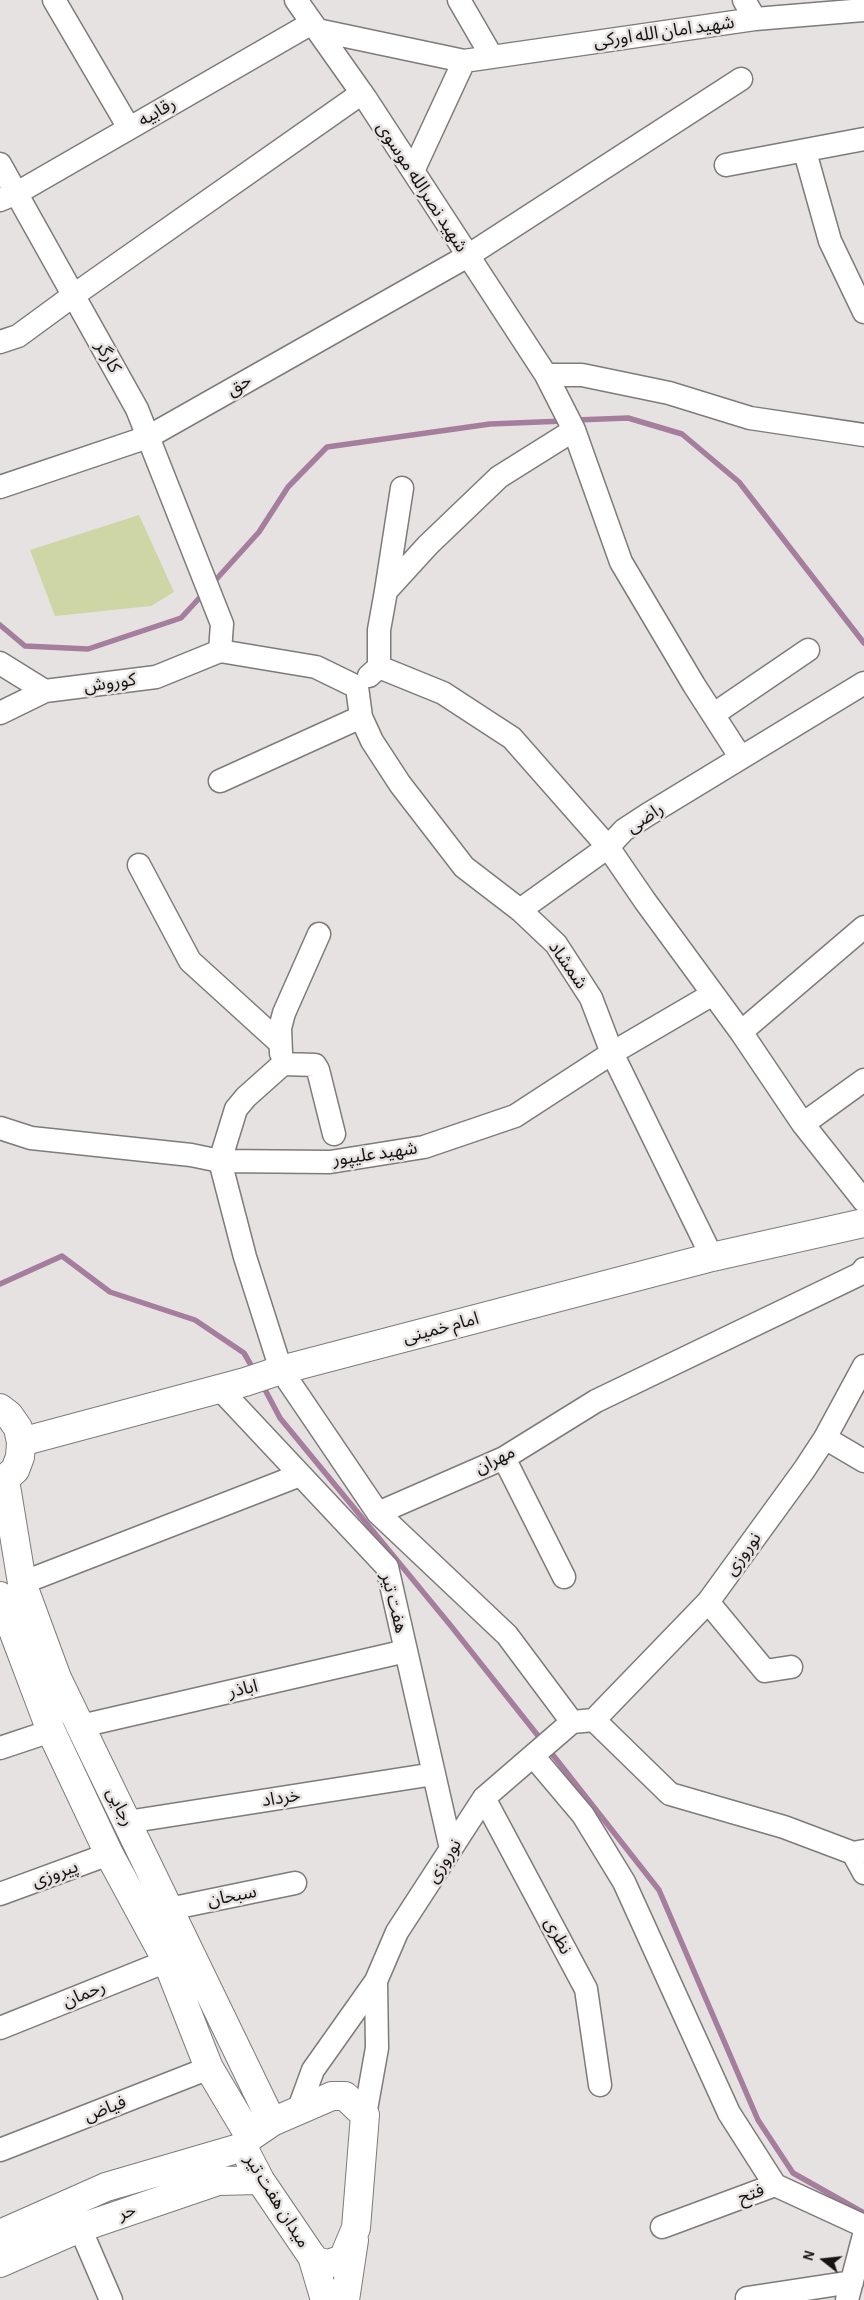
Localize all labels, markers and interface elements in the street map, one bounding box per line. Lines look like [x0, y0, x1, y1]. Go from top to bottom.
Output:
street label: شهید امان الله اورکی [592, 11, 736, 53]
street label: رقابیه [134, 93, 180, 131]
street label: شهید نصرالله موسوی [372, 118, 472, 256]
street label: کارگر [91, 337, 125, 377]
street label: حق [223, 369, 255, 401]
street label: کوروش [83, 669, 137, 697]
street label: راضی [622, 798, 668, 838]
street label: شمشاد [544, 937, 592, 993]
street label: شهید علیپور [331, 1137, 419, 1171]
street label: امام خمینی [401, 1308, 481, 1348]
street label: مهران [471, 1441, 519, 1479]
street label: نوروزی [720, 1528, 766, 1580]
street label: هفت تیر [376, 1571, 412, 1635]
street label: اباذر [226, 1675, 260, 1703]
street label: رجایی [101, 1784, 139, 1830]
street label: خرداد [260, 1784, 302, 1812]
street label: نوروزی [422, 1835, 466, 1887]
street label: پیروزی [29, 1856, 81, 1892]
street label: سبحان [206, 1881, 258, 1911]
street label: نظری [539, 1914, 577, 1958]
street label: رحمان [59, 1976, 109, 2012]
street label: فیاض [81, 2091, 129, 2127]
street label: میدان هفت تیر [240, 2150, 314, 2252]
street label: فتح [735, 2179, 767, 2209]
street label: حر [115, 2199, 139, 2225]
north arrow [799, 2235, 849, 2285]
text: N [802, 2249, 818, 2262]

